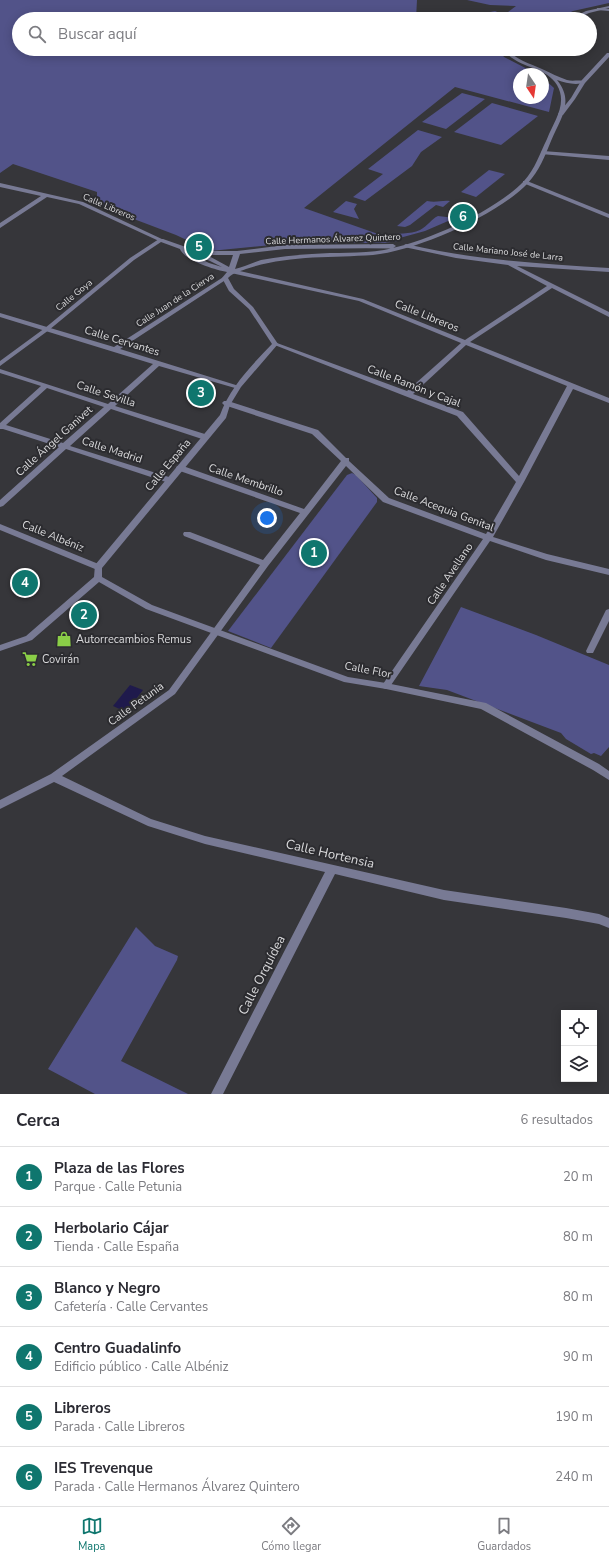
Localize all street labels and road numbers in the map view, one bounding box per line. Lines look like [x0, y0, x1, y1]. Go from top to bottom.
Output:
street label: Calle Libreros [81, 191, 137, 223]
street label: Calle Hermanos Álvarez Quintero [265, 230, 401, 247]
street label: Calle Mariano José de Larra [452, 240, 564, 264]
street label: Calle Juan de la Cierva [134, 270, 217, 330]
street label: Calle Goya [53, 276, 95, 313]
street label: Calle Libreros [393, 296, 461, 336]
street label: Calle Cervantes [83, 322, 161, 360]
street label: Calle Ramón y Cajal [365, 361, 464, 411]
street label: Calle Sevilla [75, 377, 138, 411]
street label: Calle Ángel Ganivet [12, 402, 96, 480]
street label: Calle Madrid [80, 433, 144, 467]
street label: Calle España [142, 435, 194, 494]
street label: Calle Membrillo [207, 460, 285, 500]
street label: Calle Acequia Genital [392, 483, 497, 535]
street label: Calle Albéniz [20, 517, 86, 555]
street label: Calle Avellano [424, 540, 476, 608]
street label: Calle Flor [343, 658, 393, 682]
street label: Calle Petunia [105, 679, 167, 729]
street label: Calle Hortensia [284, 835, 376, 873]
street label: Calle Orquídea [234, 932, 290, 1018]

